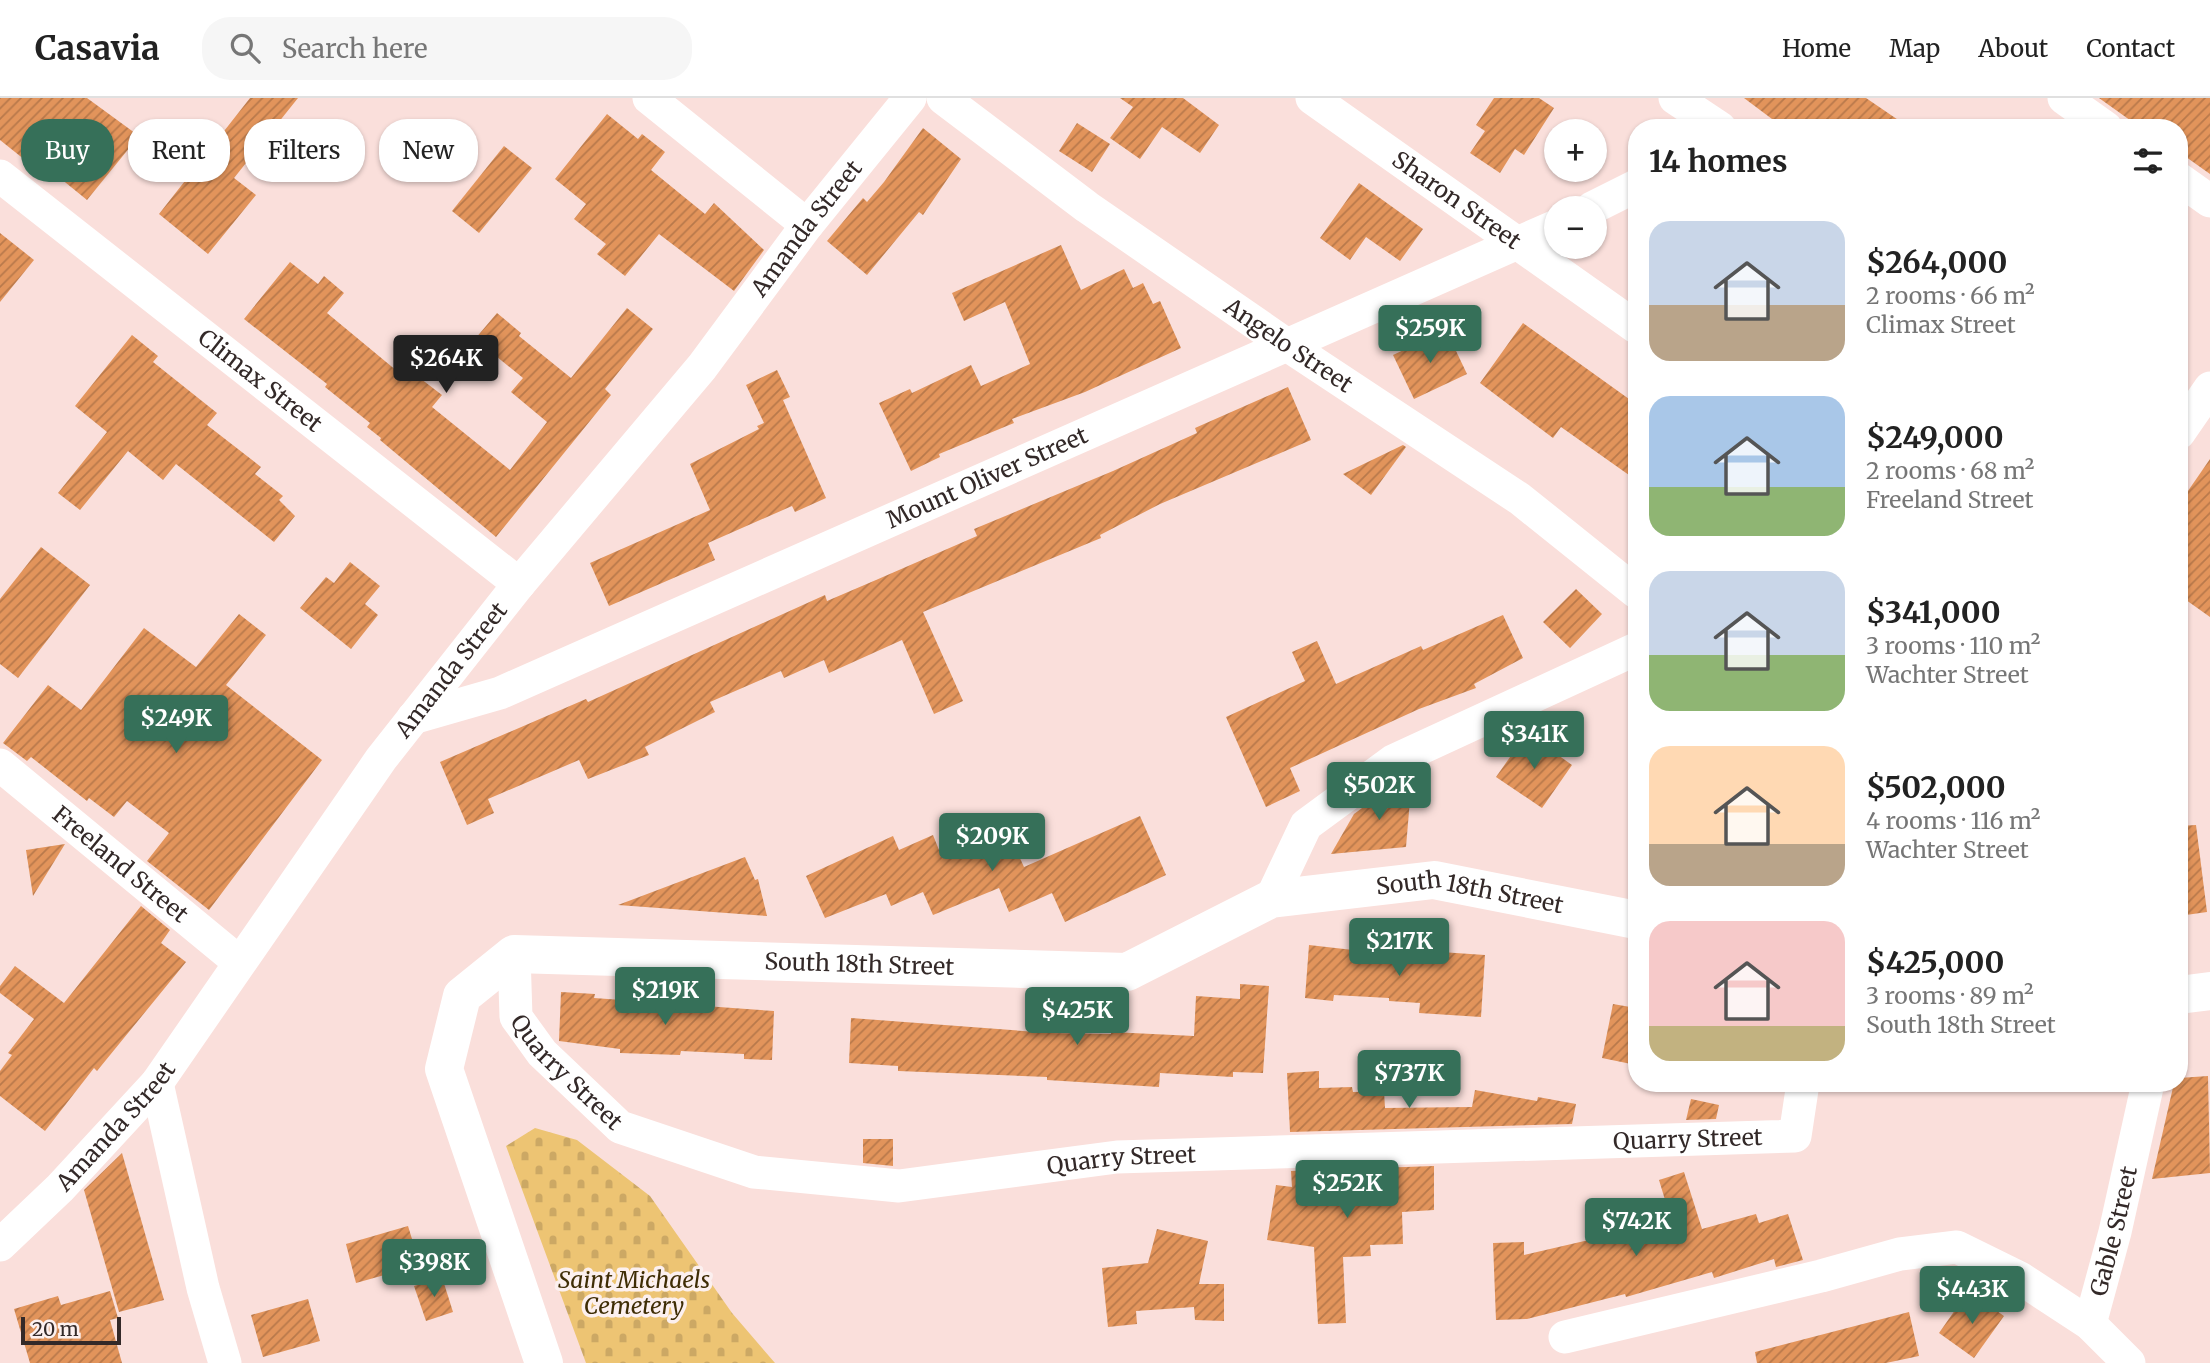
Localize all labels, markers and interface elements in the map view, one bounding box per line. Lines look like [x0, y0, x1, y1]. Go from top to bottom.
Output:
search box [202, 17, 692, 80]
text: Casavia [35, 28, 160, 69]
icon: search [226, 29, 264, 67]
text: Search here [282, 32, 427, 65]
text: Home [1782, 33, 1851, 64]
text: Map [1889, 33, 1940, 64]
text: About [1978, 33, 2048, 64]
text: Contact [2086, 33, 2175, 64]
chip: Buy [21, 119, 114, 182]
chip: Rent [128, 119, 230, 182]
chip: Filters [244, 119, 365, 182]
chip: New [379, 119, 478, 182]
map controls [1544, 119, 1607, 259]
button: + [1544, 119, 1607, 182]
text: 14 homes [1649, 142, 1787, 180]
icon: filters [2129, 142, 2167, 180]
street label: Sharon Street [1387, 144, 1527, 255]
street label: Amanda Street [744, 154, 868, 303]
button: − [1544, 196, 1607, 259]
text: $264,000 [1866, 243, 2007, 281]
icon: home [1705, 249, 1789, 333]
text: 2 rooms · 66 m² [1866, 281, 2035, 310]
street label: Angelo Street [1218, 291, 1358, 398]
pin: $259K [1381, 306, 1479, 365]
text: Climax Street [1866, 310, 2016, 339]
text: $259K [1394, 313, 1466, 342]
street label: Climax Street [193, 322, 328, 438]
pin: $264K [397, 336, 495, 395]
text: $264K [409, 343, 483, 372]
text: $249,000 [1866, 418, 2004, 456]
street label: Mount Oliver Street [882, 420, 1092, 534]
icon: home [1705, 424, 1789, 508]
text: 2 rooms · 68 m² [1866, 456, 2034, 485]
text: Freeland Street [1866, 485, 2033, 514]
text: $341,000 [1866, 593, 2001, 631]
street label: Amanda Street [388, 596, 513, 744]
icon: home [1705, 599, 1789, 683]
text: 3 rooms · 110 m² [1866, 631, 2040, 660]
text: Wachter Street [1866, 660, 2029, 689]
pin: $249K [127, 696, 225, 755]
text: $249K [140, 703, 212, 732]
pin: $341K [1485, 712, 1583, 771]
text: $341K [1500, 719, 1568, 748]
pin: $502K [1330, 762, 1428, 822]
text: $502,000 [1866, 768, 2006, 806]
text: $502K [1343, 770, 1415, 799]
icon: home [1705, 774, 1789, 858]
street label: Freeland Street [47, 799, 195, 928]
text: 4 rooms · 116 m² [1866, 806, 2041, 835]
pin: $209K [943, 814, 1041, 873]
text: $209K [955, 821, 1029, 850]
text: Wachter Street [1866, 835, 2029, 864]
street label: South 18th Street [1374, 864, 1566, 919]
pin: $217K [1350, 918, 1448, 978]
text: $217K [1365, 926, 1433, 955]
text: $425,000 [1866, 943, 2004, 981]
street label: South 18th Street [764, 946, 955, 981]
icon: home [1705, 949, 1789, 1033]
pin: $219K [616, 968, 714, 1027]
text: $219K [631, 975, 699, 1004]
text: 3 rooms · 89 m² [1866, 981, 2034, 1010]
pin: $425K [1028, 988, 1126, 1047]
text: $425K [1041, 995, 1113, 1024]
street label: Quarry Street [505, 1008, 629, 1136]
text: South 18th Street [1866, 1010, 2056, 1039]
pin: $737K [1360, 1051, 1458, 1110]
street label: Amanda Street [49, 1056, 181, 1197]
text: $737K [1374, 1058, 1444, 1087]
street label: Quarry Street [1613, 1122, 1763, 1156]
street label: Quarry Street [1045, 1140, 1196, 1180]
pin: $252K [1298, 1160, 1396, 1220]
street label: Gable Street [2083, 1163, 2143, 1299]
text: $252K [1312, 1168, 1382, 1197]
pin: $742K [1587, 1198, 1685, 1258]
text: $742K [1601, 1206, 1671, 1235]
pin: $398K [385, 1240, 483, 1299]
text: $398K [398, 1247, 470, 1276]
park label: Saint Michaels Cemetery [558, 1265, 710, 1320]
pin: $443K [1923, 1266, 2021, 1326]
text: $443K [1936, 1274, 2008, 1303]
scale bar [21, 1314, 121, 1346]
text: 20 m [32, 1317, 79, 1341]

